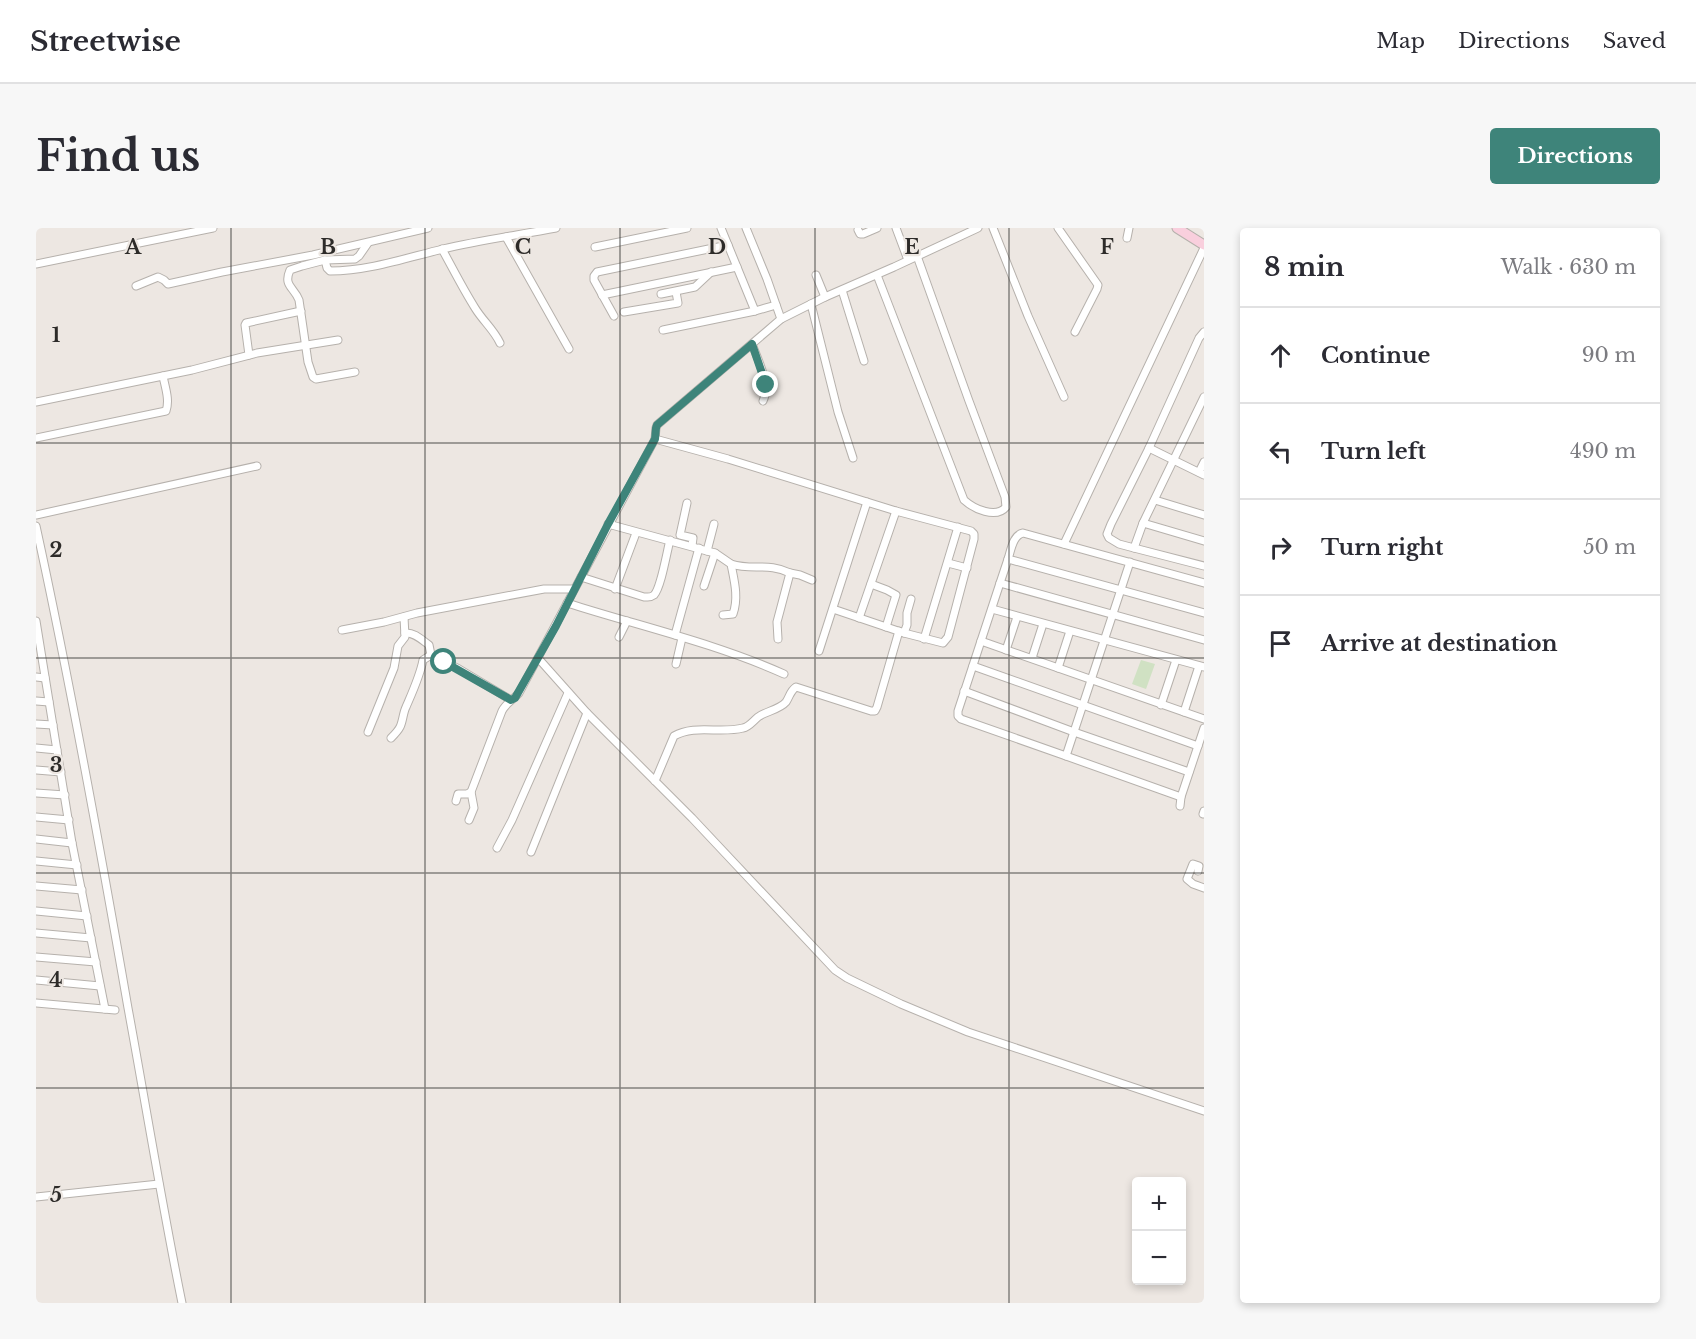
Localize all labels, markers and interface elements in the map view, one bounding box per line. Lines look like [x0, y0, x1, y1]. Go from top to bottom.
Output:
text: Streetwise [30, 24, 181, 59]
text: Map [1376, 28, 1425, 54]
text: Directions [1458, 28, 1570, 54]
text: Saved [1603, 28, 1666, 54]
button: Directions [1490, 128, 1660, 184]
text: Find us [36, 130, 200, 182]
text: A [124, 235, 142, 259]
text: B [320, 235, 336, 259]
text: C [515, 235, 531, 259]
text: D [708, 235, 726, 259]
text: E [904, 235, 920, 259]
text: F [1100, 235, 1114, 259]
text: 8 min [1264, 251, 1344, 283]
text: Walk · 630 m [1501, 255, 1636, 279]
text: 1 [52, 323, 61, 347]
icon: ahead [1264, 339, 1297, 372]
text: Continue [1321, 342, 1430, 369]
text: 90 m [1582, 343, 1636, 367]
route end [752, 371, 778, 397]
icon: left [1264, 435, 1297, 468]
text: Turn left [1321, 438, 1426, 465]
text: 490 m [1570, 439, 1636, 463]
icon: right [1264, 531, 1297, 564]
text: Turn right [1321, 534, 1443, 561]
text: 50 m [1583, 535, 1636, 559]
text: 2 [49, 538, 63, 562]
icon: arrive [1264, 627, 1297, 660]
text: Arrive at destination [1321, 630, 1558, 657]
route start [430, 648, 456, 674]
text: 3 [50, 753, 62, 777]
text: 4 [49, 968, 63, 992]
map controls [1132, 1177, 1186, 1285]
button: + [1132, 1177, 1186, 1231]
text: 5 [50, 1183, 62, 1207]
button: − [1132, 1231, 1186, 1285]

